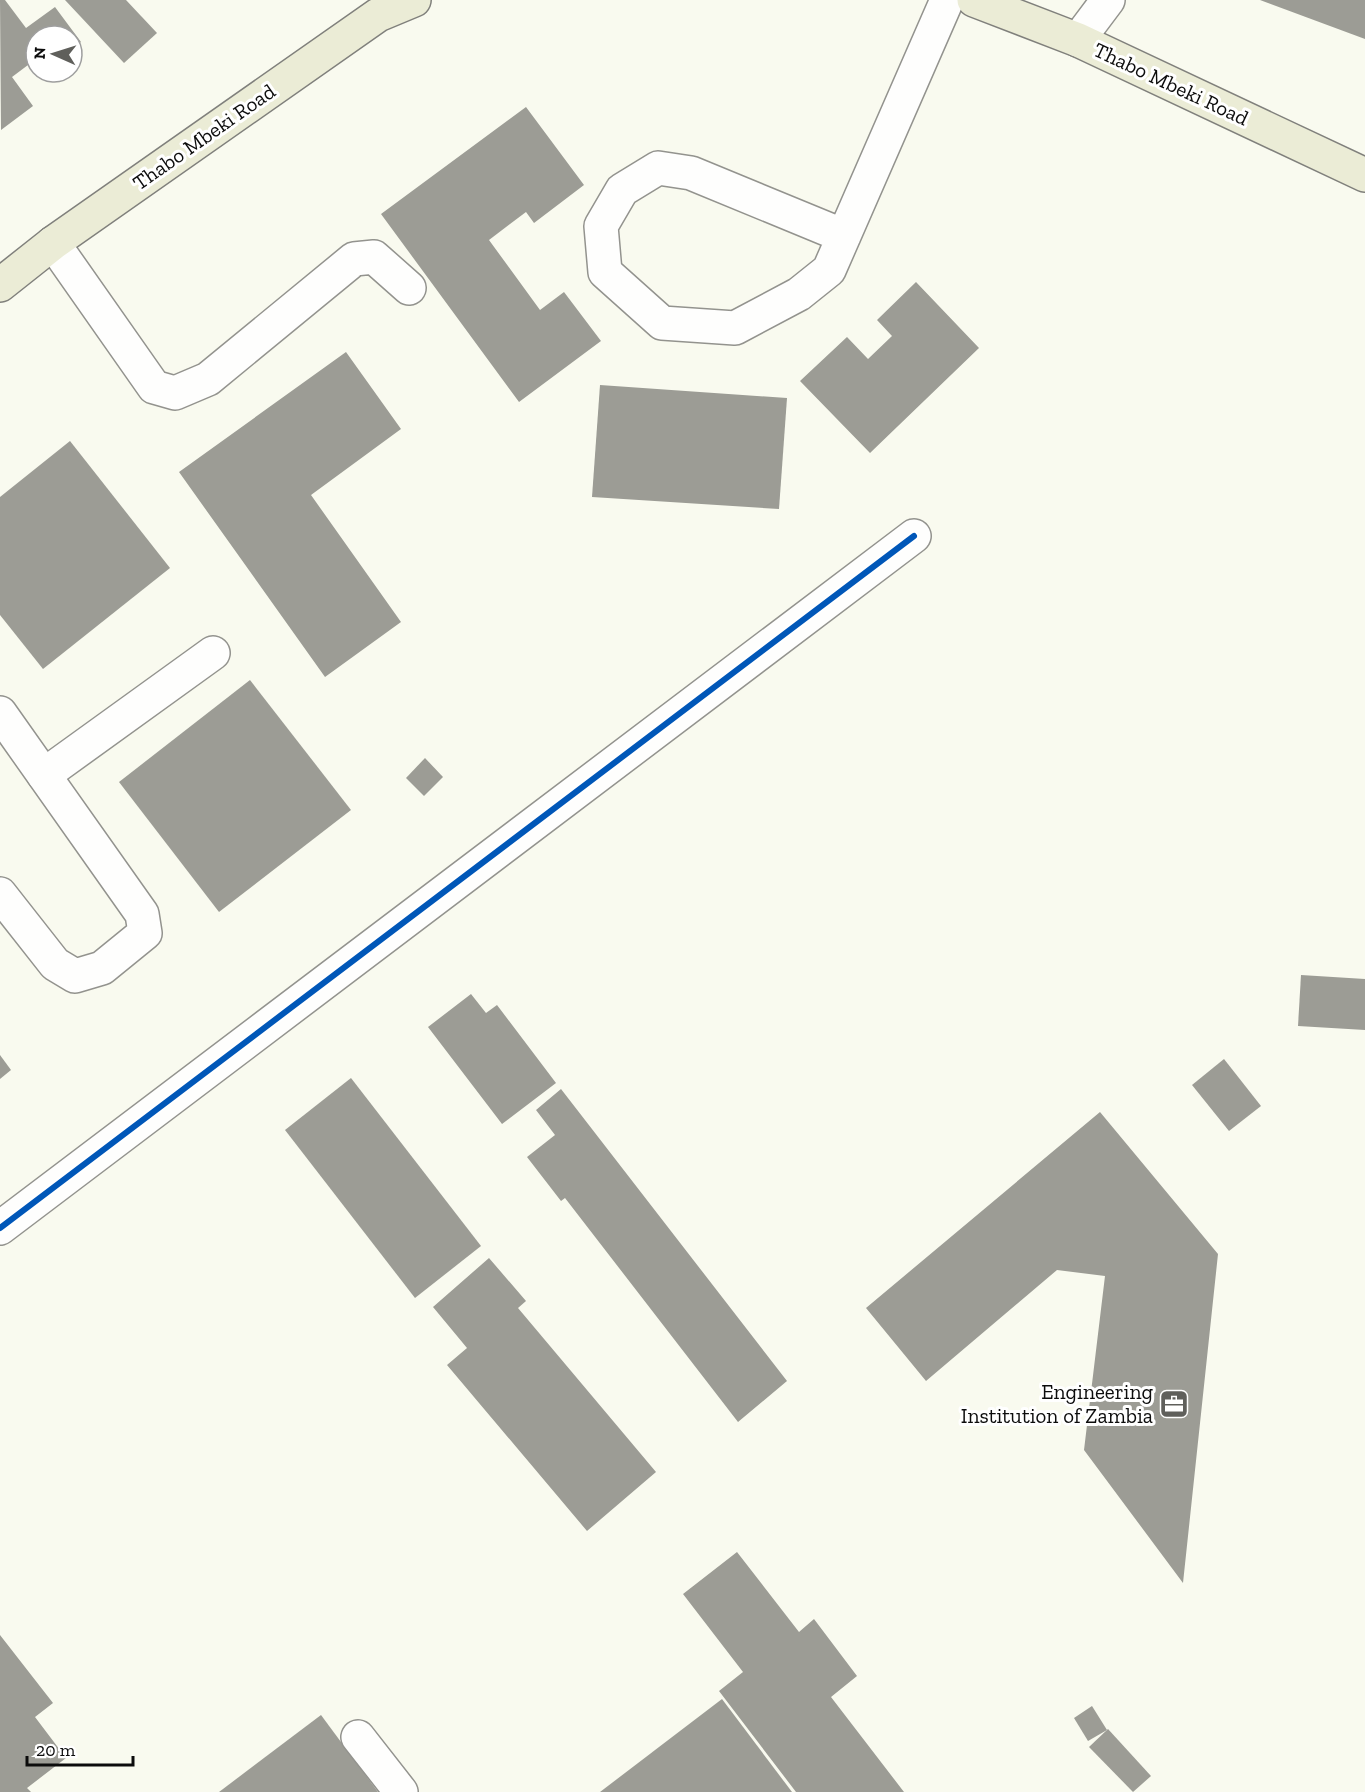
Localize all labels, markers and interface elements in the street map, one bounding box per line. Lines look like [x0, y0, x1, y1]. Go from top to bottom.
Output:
north arrow [24, 24, 84, 84]
street label: Thabo Mbeki Road [1090, 37, 1253, 131]
text: N [30, 47, 49, 60]
street label: Thabo Mbeki Road [128, 78, 280, 195]
place label: Engineering Institution of Zambia [961, 1379, 1153, 1428]
office icon: Engineering Institution of Zambia [1158, 1388, 1190, 1420]
scale bar [27, 1729, 134, 1767]
text: 20 m [36, 1739, 76, 1761]

